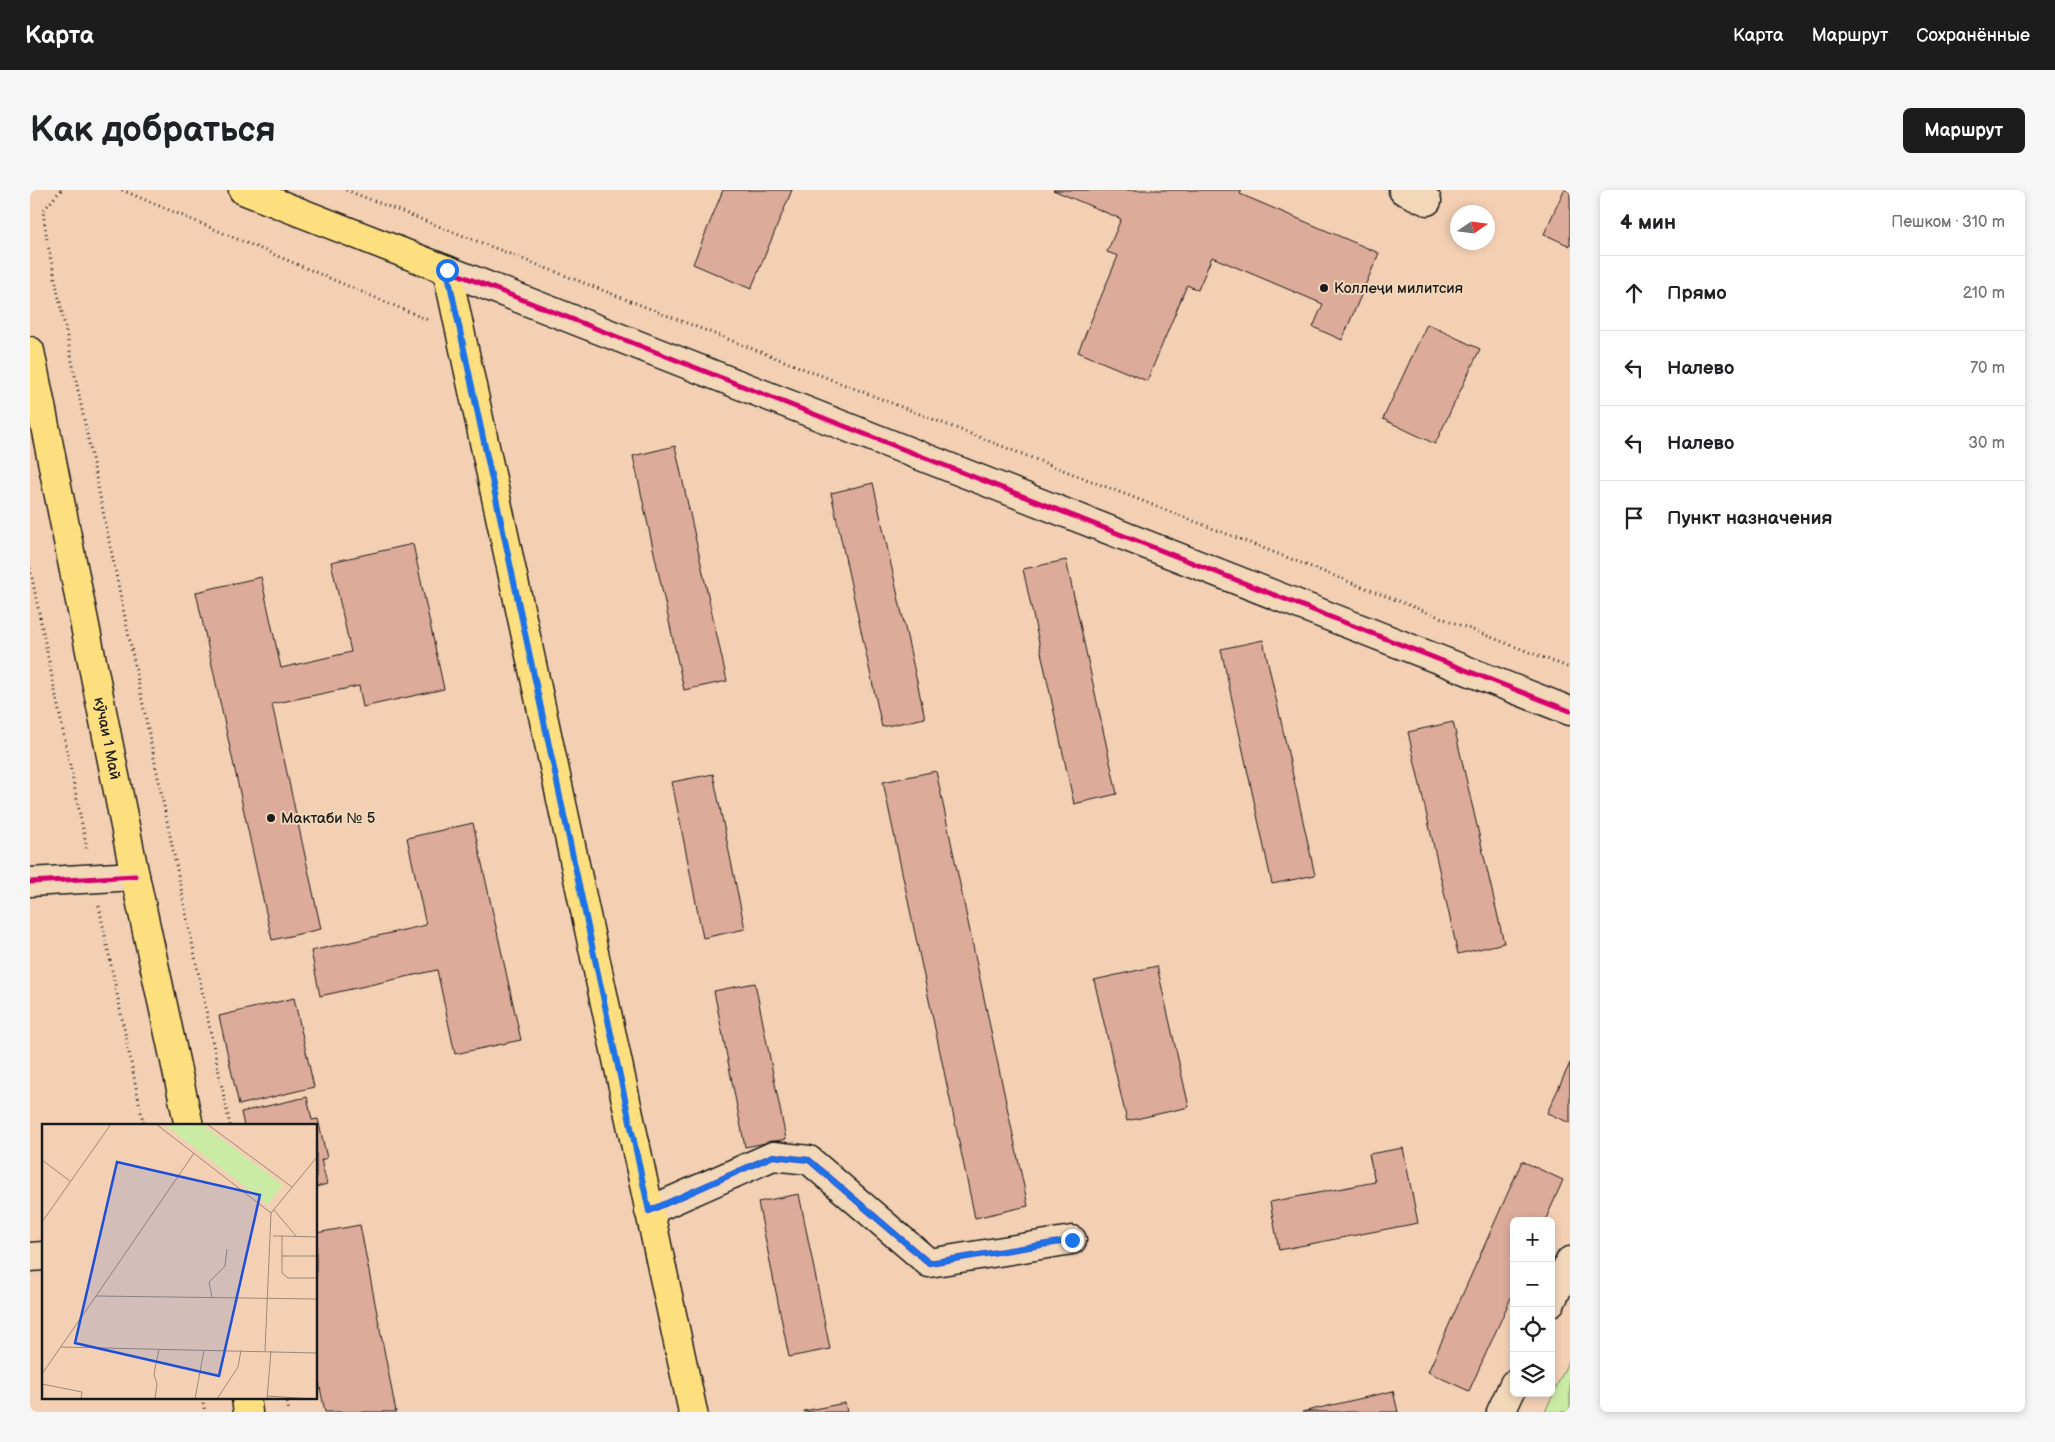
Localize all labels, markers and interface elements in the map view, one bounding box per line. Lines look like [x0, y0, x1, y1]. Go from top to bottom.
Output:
text: Карта [25, 21, 94, 50]
text: Карта [1733, 25, 1784, 46]
text: Маршрут [1812, 25, 1888, 46]
text: Сохранённые [1916, 25, 2030, 46]
button: Маршрут [1903, 108, 2025, 153]
text: Как добраться [30, 109, 276, 152]
north arrow [1450, 205, 1495, 250]
text: 4 мин [1620, 210, 1676, 235]
text: Пешком · 310 m [1891, 213, 2005, 232]
route start [436, 259, 459, 282]
place label: Коллеҷи милитсия [1334, 279, 1463, 298]
icon: ahead [1620, 279, 1648, 307]
marker: Коллеҷи милитсия [1318, 282, 1330, 294]
text: Прямо [1667, 282, 1727, 305]
text: 210 m [1963, 284, 2005, 303]
icon: left [1620, 354, 1648, 382]
text: Налево [1667, 357, 1734, 380]
text: 70 m [1970, 359, 2005, 378]
icon: left [1620, 429, 1648, 457]
text: Налево [1667, 432, 1734, 455]
text: 30 m [1968, 434, 2005, 453]
icon: arrive [1620, 504, 1648, 532]
text: Пункт назначения [1667, 507, 1832, 530]
street label: кӯчаи 1 Май [89, 696, 124, 781]
place label: Мактаби № 5 [281, 809, 375, 828]
marker: Мактаби № 5 [265, 812, 277, 824]
inset map [42, 1124, 318, 1400]
map controls [1510, 1217, 1555, 1397]
button: + [1510, 1217, 1555, 1262]
route end [1061, 1229, 1084, 1252]
button: − [1510, 1262, 1555, 1307]
button: locate [1510, 1307, 1555, 1352]
button: layers [1510, 1352, 1555, 1397]

